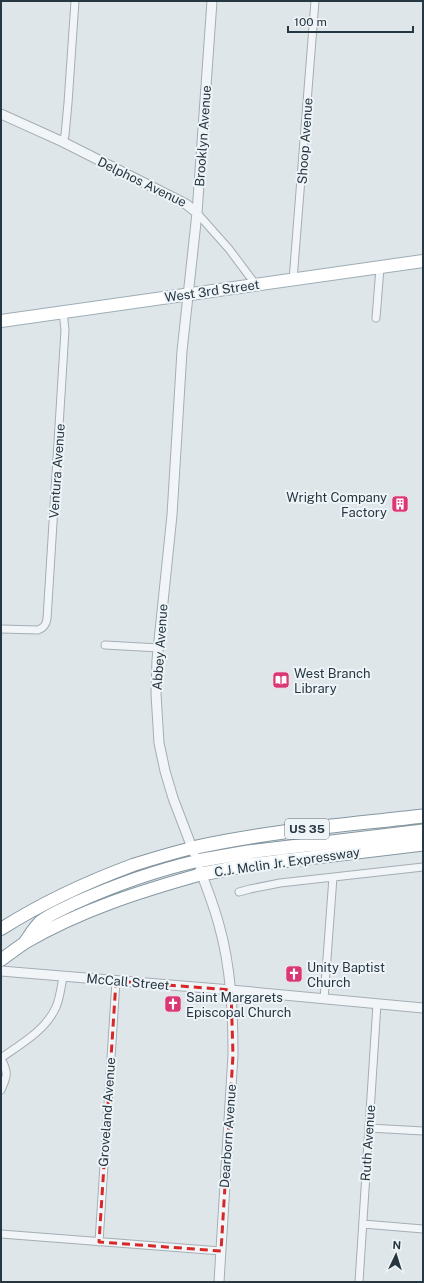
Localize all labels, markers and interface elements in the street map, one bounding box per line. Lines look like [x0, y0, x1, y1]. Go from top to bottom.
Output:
scale bar [288, 8, 413, 34]
text: 100 m [294, 15, 327, 29]
street label: Brooklyn Avenue [192, 85, 214, 187]
street label: Shoop Avenue [295, 97, 315, 185]
street label: Delphos Avenue [95, 154, 189, 210]
street label: West 3rd Street [164, 277, 260, 305]
street label: Ventura Avenue [46, 423, 68, 519]
place label: Wright Company Factory [286, 490, 387, 520]
building icon: Wright Company Factory [390, 494, 410, 514]
street label: Abbey Avenue [149, 603, 171, 691]
place label: West Branch Library [294, 666, 371, 696]
library icon: West Branch Library [271, 670, 291, 690]
road number: US 35 [285, 819, 329, 839]
street label: C.J. Mclin Jr. Expressway [213, 844, 361, 880]
place label: Unity Baptist Church [307, 960, 385, 990]
church icon: Unity Baptist Church [284, 964, 304, 984]
street label: McCall Street [86, 971, 170, 993]
place label: Saint Margarets Episcopal Church [186, 990, 291, 1020]
church icon: Saint Margarets Episcopal Church [163, 994, 183, 1014]
street label: Groveland Avenue [96, 1057, 118, 1167]
street label: Dearborn Avenue [217, 1084, 239, 1188]
street label: Ruth Avenue [358, 1104, 378, 1182]
north arrow [376, 1235, 416, 1275]
text: N [392, 1239, 401, 1251]

